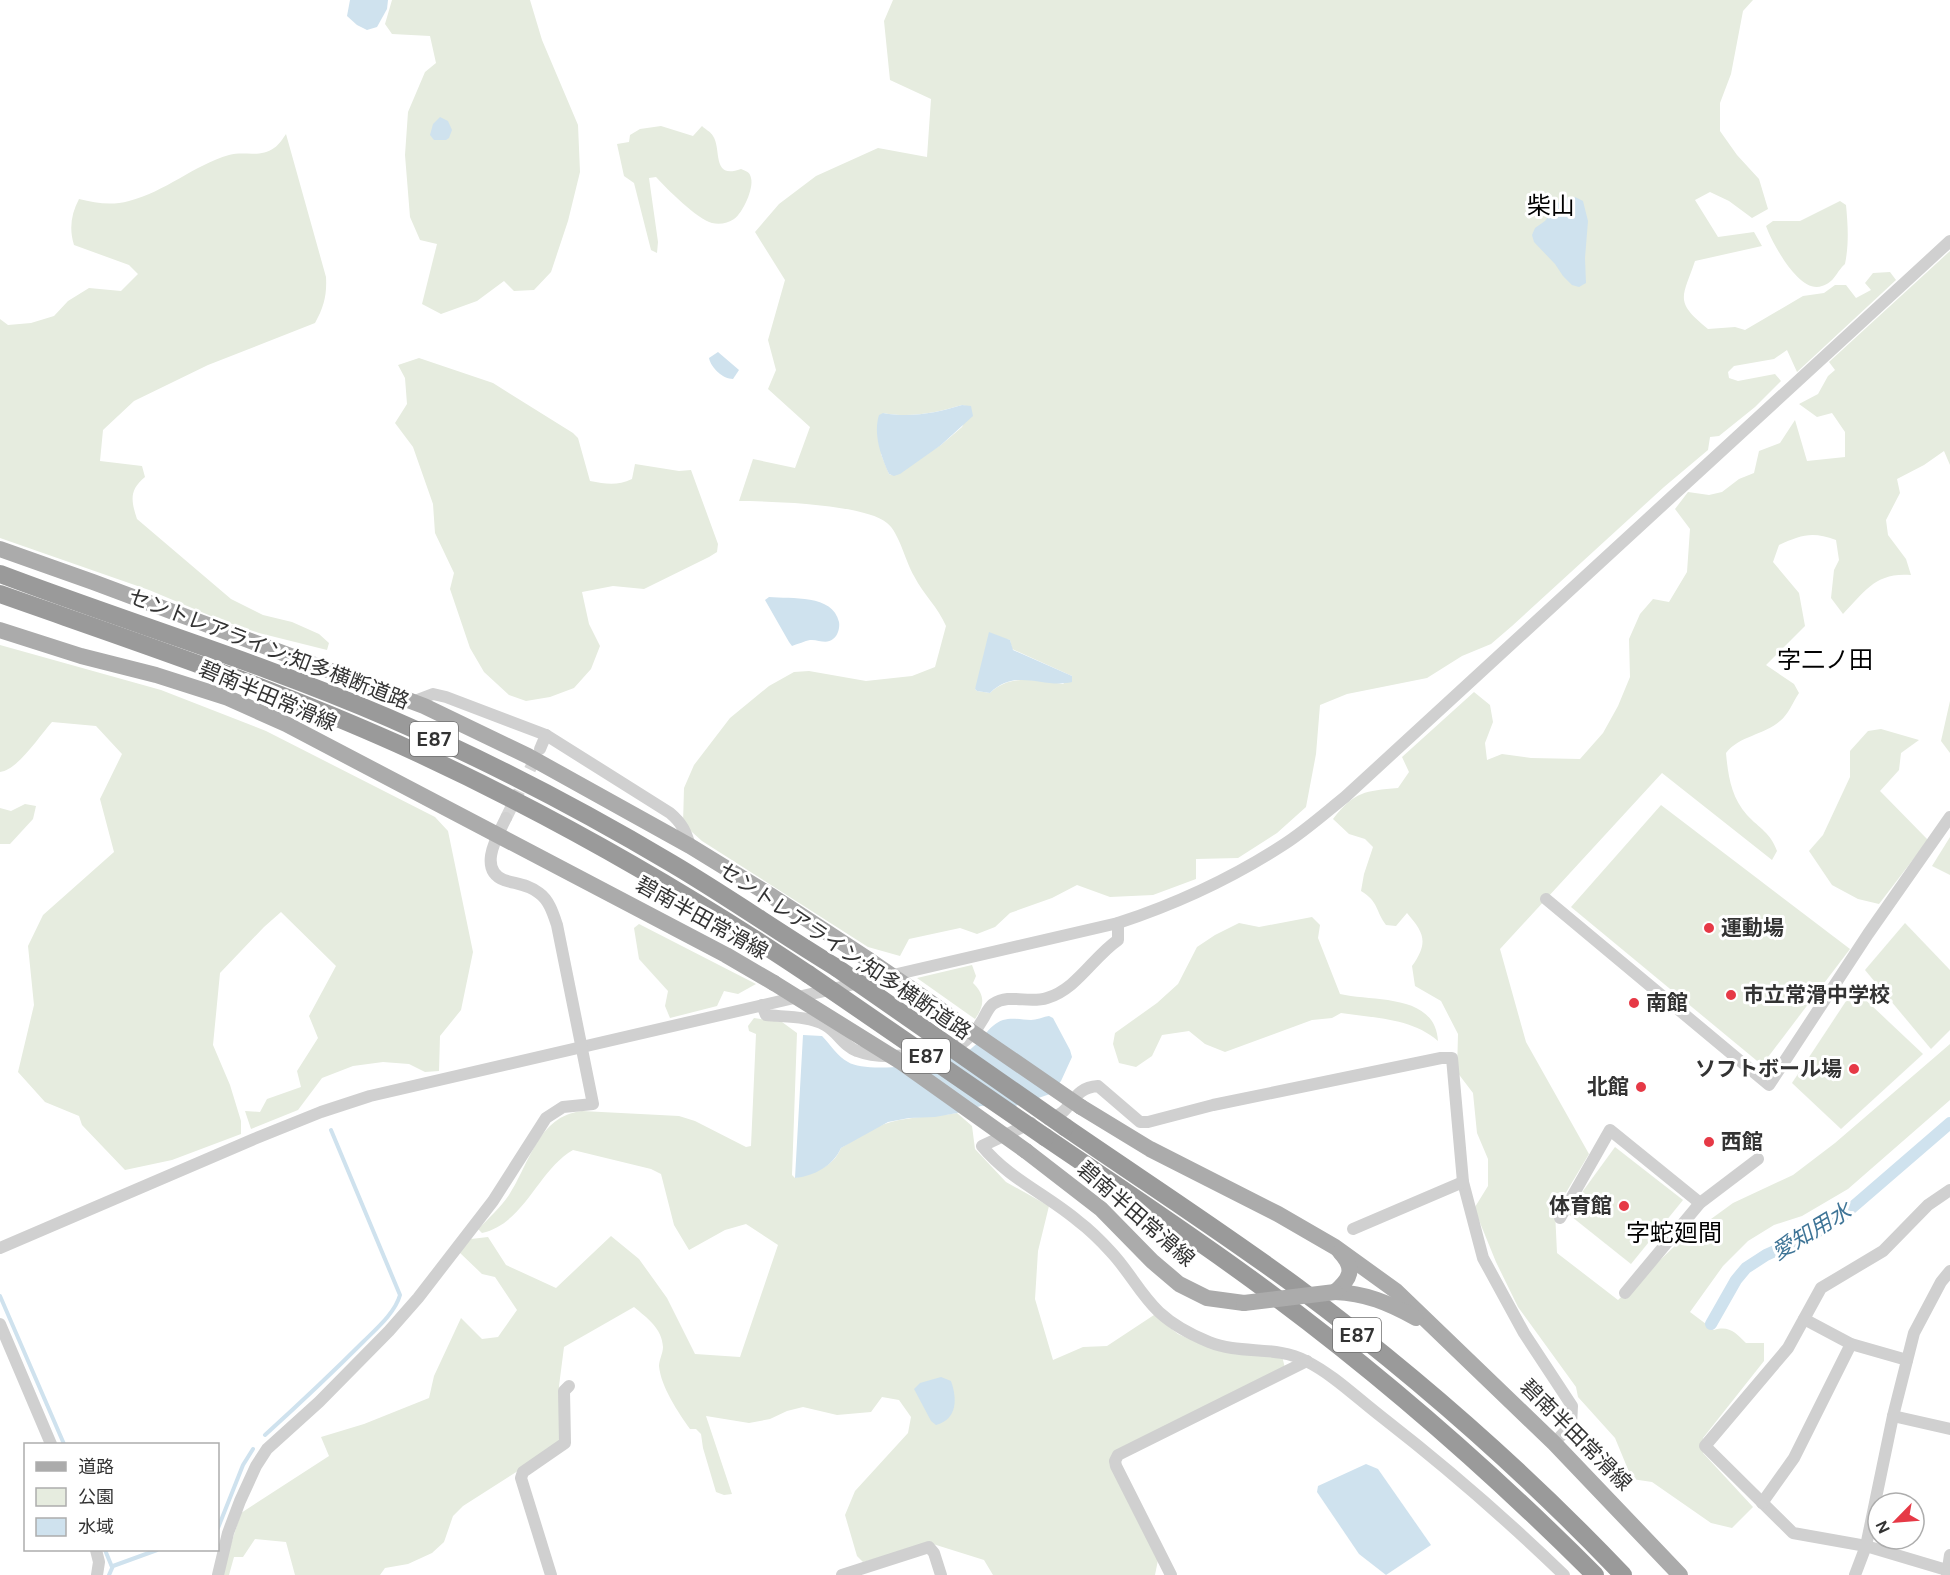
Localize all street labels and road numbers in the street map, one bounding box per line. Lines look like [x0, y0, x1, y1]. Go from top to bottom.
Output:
street label: セントレアライン;知多横断道路 [125, 582, 413, 716]
street label: 碧南半田常滑線 [195, 654, 341, 738]
road number: E87 [410, 722, 458, 756]
street label: セントレアライン;知多横断道路 [713, 856, 977, 1046]
street label: 碧南半田常滑線 [631, 870, 773, 966]
road number: E87 [902, 1039, 950, 1073]
street label: 碧南半田常滑線 [1071, 1155, 1201, 1273]
road number: E87 [1333, 1318, 1381, 1352]
street label: 碧南半田常滑線 [1514, 1373, 1638, 1497]

